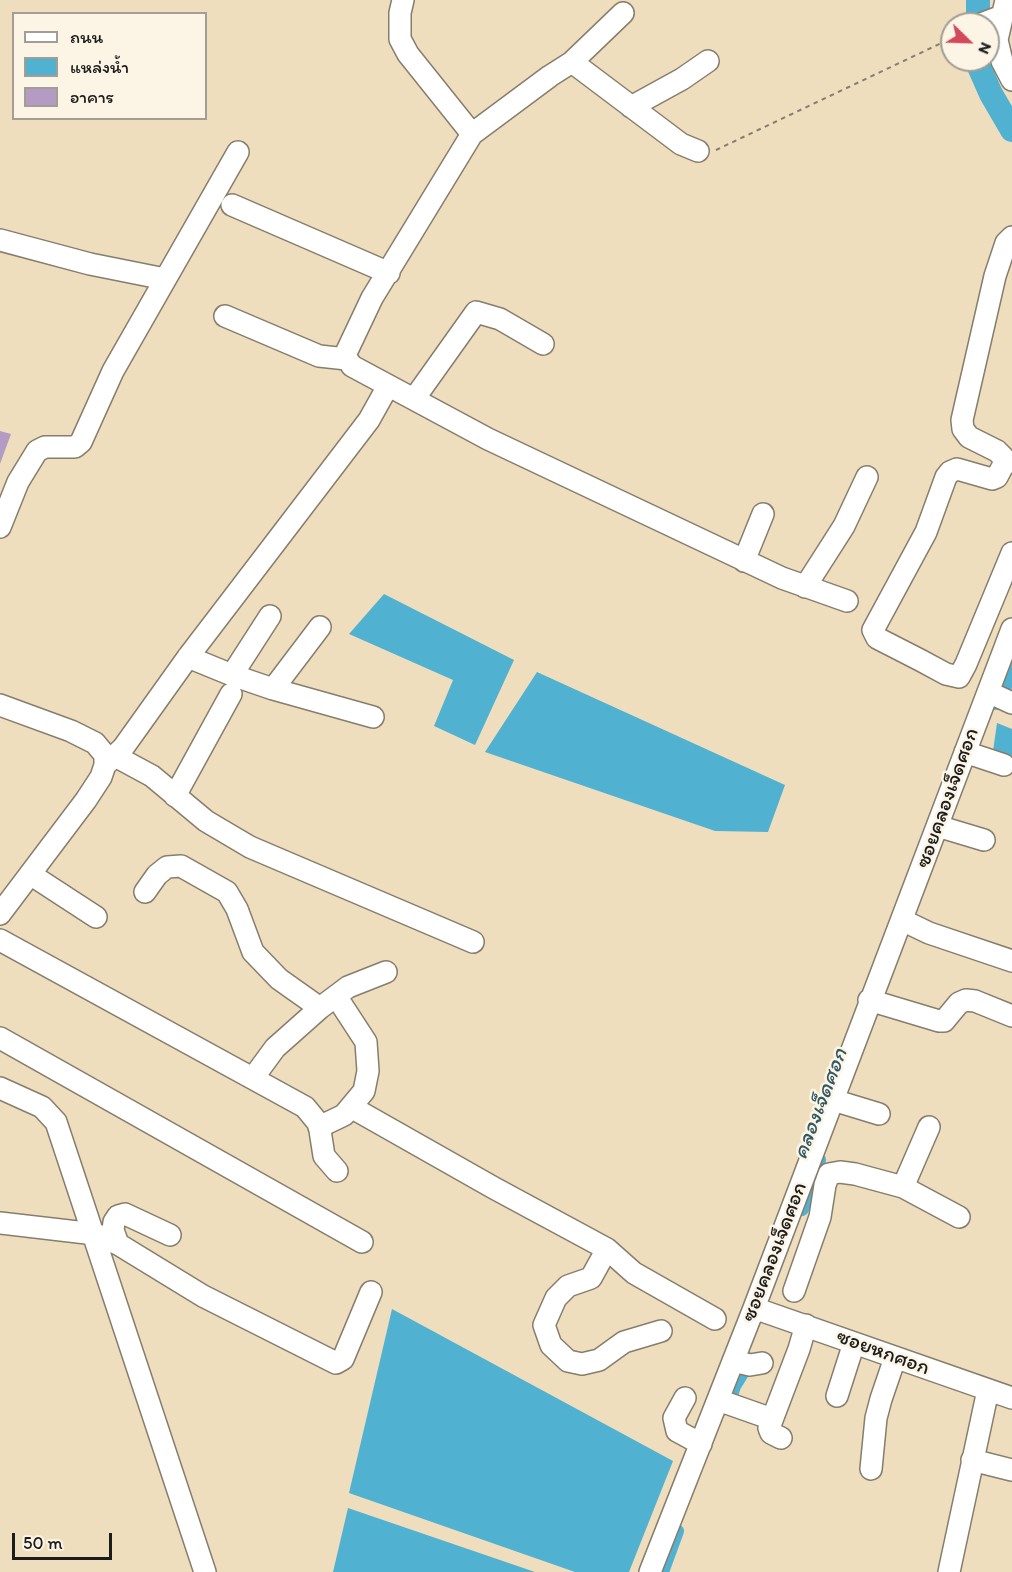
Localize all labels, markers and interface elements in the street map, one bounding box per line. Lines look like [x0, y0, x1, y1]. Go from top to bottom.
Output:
legend [12, 12, 207, 120]
north arrow [940, 12, 1000, 72]
text: ถนน [70, 26, 103, 48]
text: N [974, 40, 996, 57]
text: แหล่งน้ำ [70, 56, 129, 78]
text: อาคาร [70, 86, 114, 108]
street label: ซอยคลองเจ็ดศอก [911, 724, 985, 872]
water label: คลองเจ็ดศอก [788, 1045, 854, 1163]
street label: ซอยคลองเจ็ดศอก [737, 1179, 813, 1325]
street label: ซอยหกศอก [833, 1325, 933, 1381]
scale bar [15, 1521, 116, 1559]
text: 50 m [23, 1532, 63, 1554]

